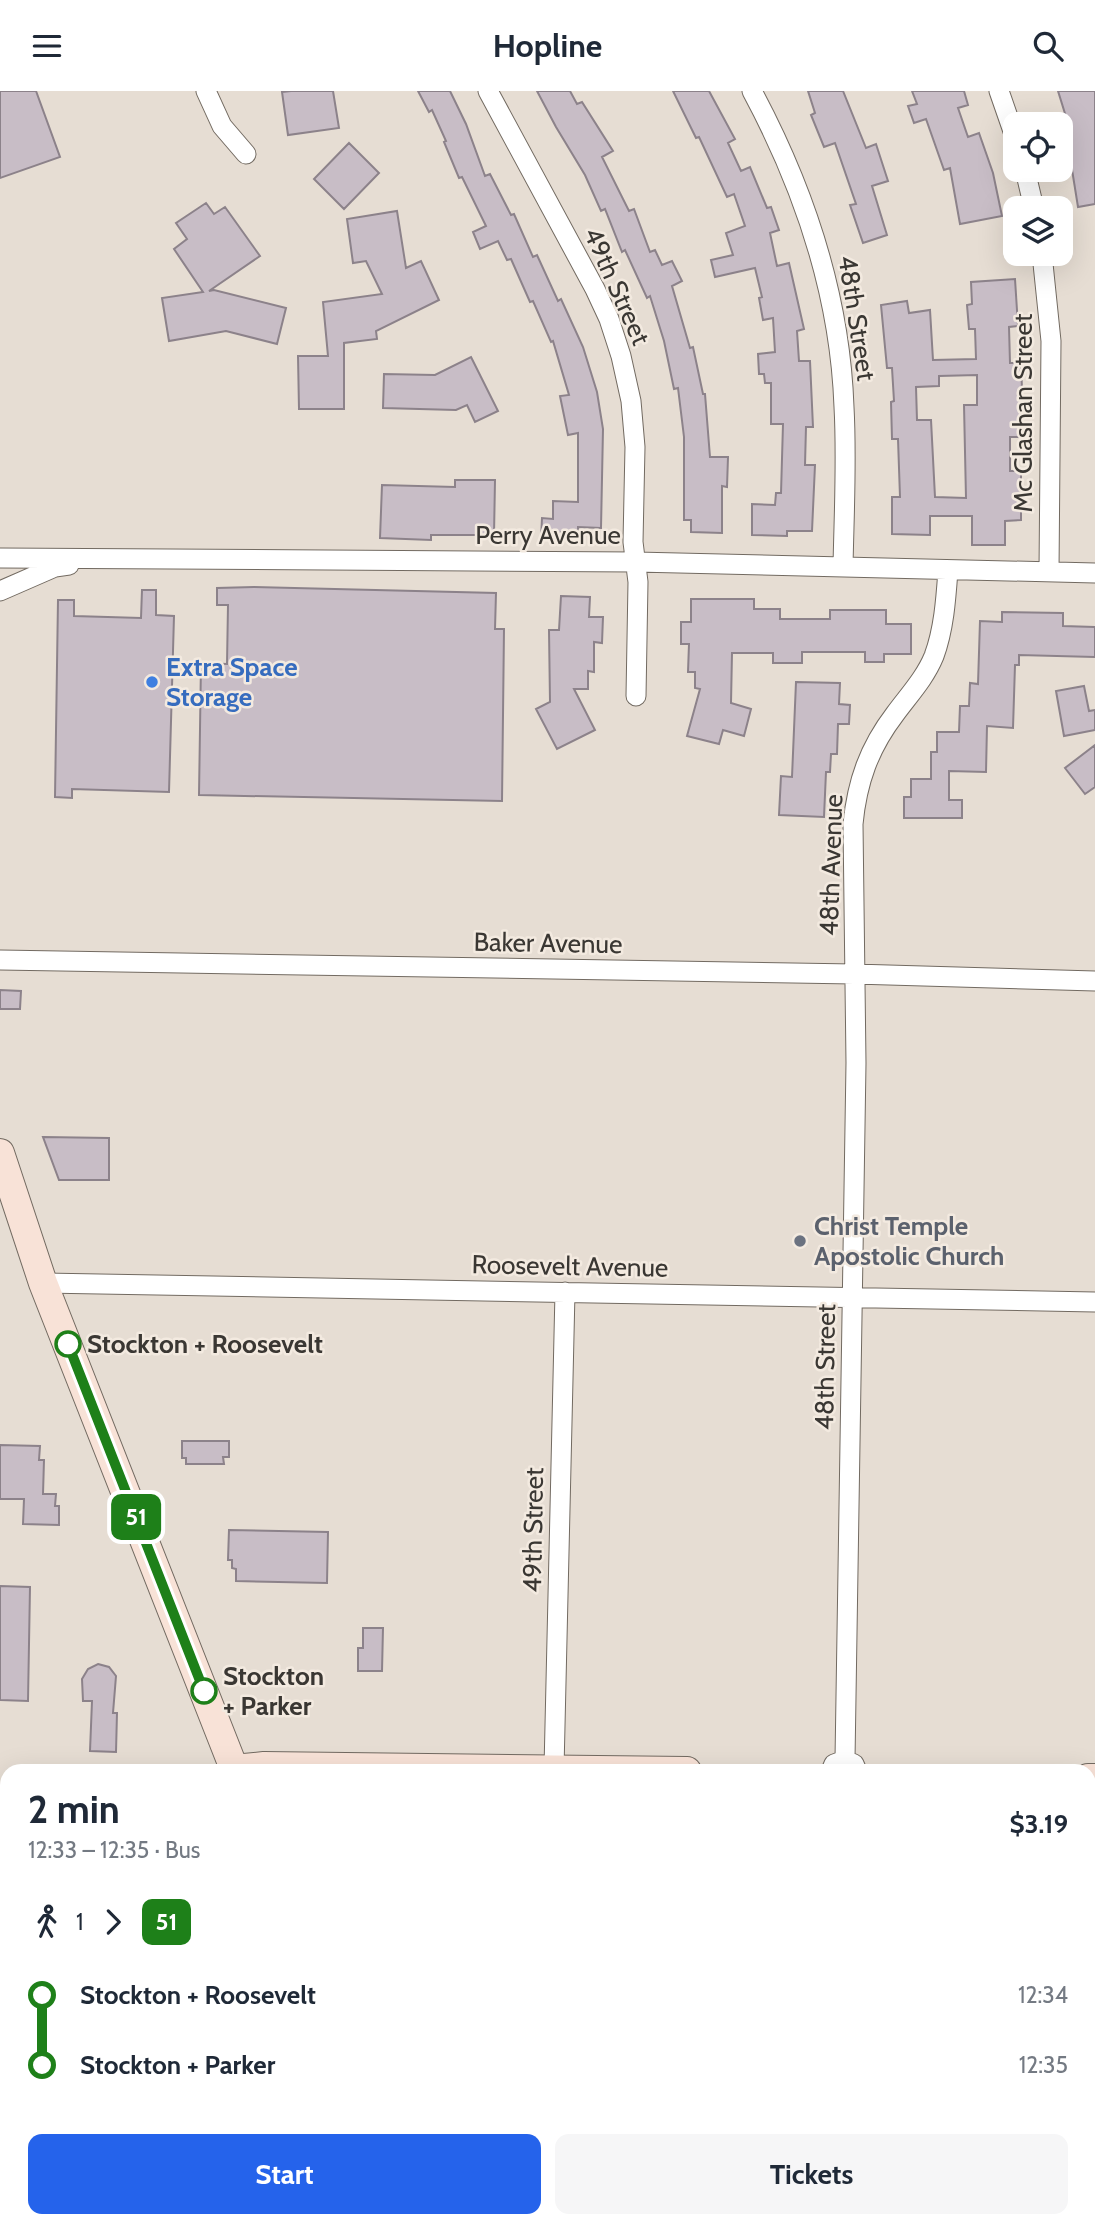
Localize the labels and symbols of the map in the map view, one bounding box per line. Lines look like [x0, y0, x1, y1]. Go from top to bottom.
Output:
street label: 49th Street [577, 222, 657, 350]
street label: 48th Street [831, 253, 883, 383]
street label: Mc Glashan Street [1007, 313, 1039, 512]
street label: Perry Avenue [475, 519, 621, 551]
place label: Extra Space Storage [166, 651, 298, 713]
marker: Extra Space Storage [144, 674, 160, 690]
street label: 48th Avenue [813, 794, 849, 936]
street label: Baker Avenue [473, 926, 623, 960]
place label: Christ Temple Apostolic Church [814, 1210, 1004, 1272]
marker: Christ Temple Apostolic Church [792, 1233, 808, 1249]
street label: Roosevelt Avenue [471, 1248, 669, 1284]
street label: 48th Street [808, 1303, 842, 1430]
place label: Stockton + Roosevelt [87, 1328, 323, 1360]
marker: Stockton + Roosevelt [55, 1331, 81, 1357]
street label: 49th Street [516, 1467, 550, 1593]
line badge: 51 [104, 1494, 168, 1540]
place label: Stockton + Parker [223, 1660, 324, 1722]
marker: Stockton + Parker [191, 1678, 217, 1704]

